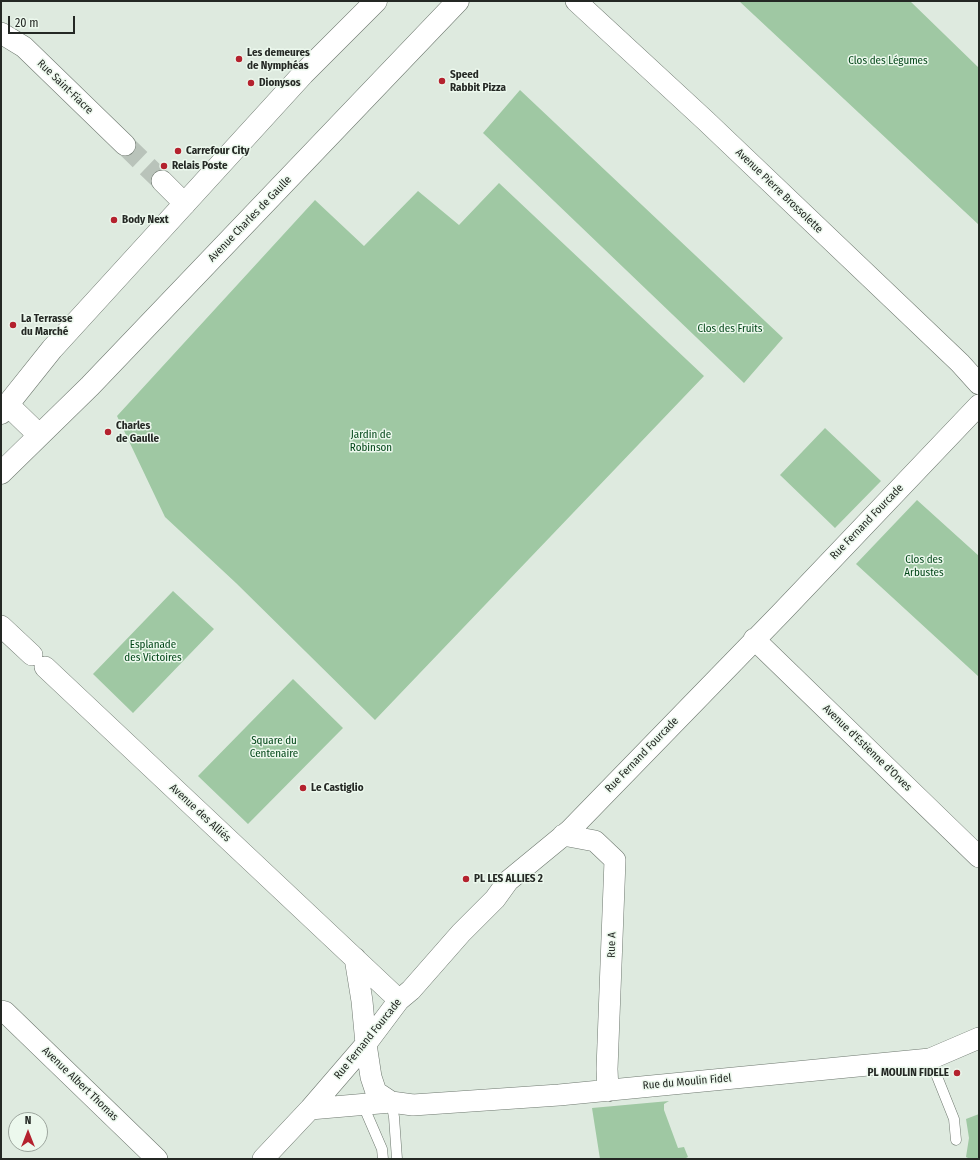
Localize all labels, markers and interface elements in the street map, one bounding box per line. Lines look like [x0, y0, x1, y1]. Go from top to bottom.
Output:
scale bar [10, 8, 77, 34]
text: 20 m [15, 16, 39, 30]
place label: Les demeures de Nymphéas [247, 46, 310, 72]
marker: Les demeures de Nymphéas [234, 54, 244, 64]
park label: Clos des Légumes [848, 54, 928, 68]
street label: Rue Saint-Fiacre [34, 57, 96, 117]
place label: Speed Rabbit Pizza [450, 68, 506, 94]
place label: Dionysos [259, 76, 301, 90]
marker: Speed Rabbit Pizza [437, 76, 447, 86]
marker: Dionysos [246, 78, 256, 88]
place label: Carrefour City [186, 144, 250, 158]
marker: Carrefour City [173, 146, 183, 156]
street label: Avenue Pierre Brossolette [733, 146, 825, 236]
place label: Relais Poste [172, 159, 228, 173]
marker: Relais Poste [159, 161, 169, 171]
street label: Avenue Charles de Gaulle [206, 173, 294, 265]
place label: Body Next [122, 213, 169, 227]
marker: Body Next [109, 215, 119, 225]
place label: La Terrasse du Marché [21, 312, 72, 338]
marker: La Terrasse du Marché [8, 320, 18, 330]
park label: Clos des Fruits [697, 322, 763, 336]
place label: Charles de Gaulle [116, 419, 159, 445]
marker: Charles de Gaulle [103, 427, 113, 437]
park label: Jardin de Robinson [350, 428, 392, 454]
street label: Rue Fernand Fourcade [828, 482, 906, 562]
park label: Clos des Arbustes [904, 553, 944, 579]
park label: Esplanade des Victoires [124, 638, 182, 664]
street label: Avenue d'Estienne d'Orves [820, 702, 914, 794]
street label: Rue Fernand Fourcade [603, 715, 681, 795]
park label: Square du Centenaire [250, 734, 298, 760]
street label: Avenue des Alliés [167, 781, 233, 845]
place label: Le Castiglio [311, 781, 364, 795]
marker: Le Castiglio [298, 783, 308, 793]
place label: PL LES ALLIES 2 [474, 872, 543, 886]
marker: PL LES ALLIES 2 [461, 874, 471, 884]
street label: Rue A [605, 932, 619, 958]
street label: Rue Fernand Fourcade [331, 996, 405, 1082]
street label: Avenue Albert Thomas [39, 1044, 121, 1124]
place label: PL MOULIN FIDELE [868, 1066, 949, 1080]
marker: PL MOULIN FIDELE [952, 1068, 962, 1078]
street label: Rue du Moulin Fidel [642, 1072, 732, 1092]
north arrow [8, 1112, 48, 1152]
text: N [25, 1114, 31, 1127]

